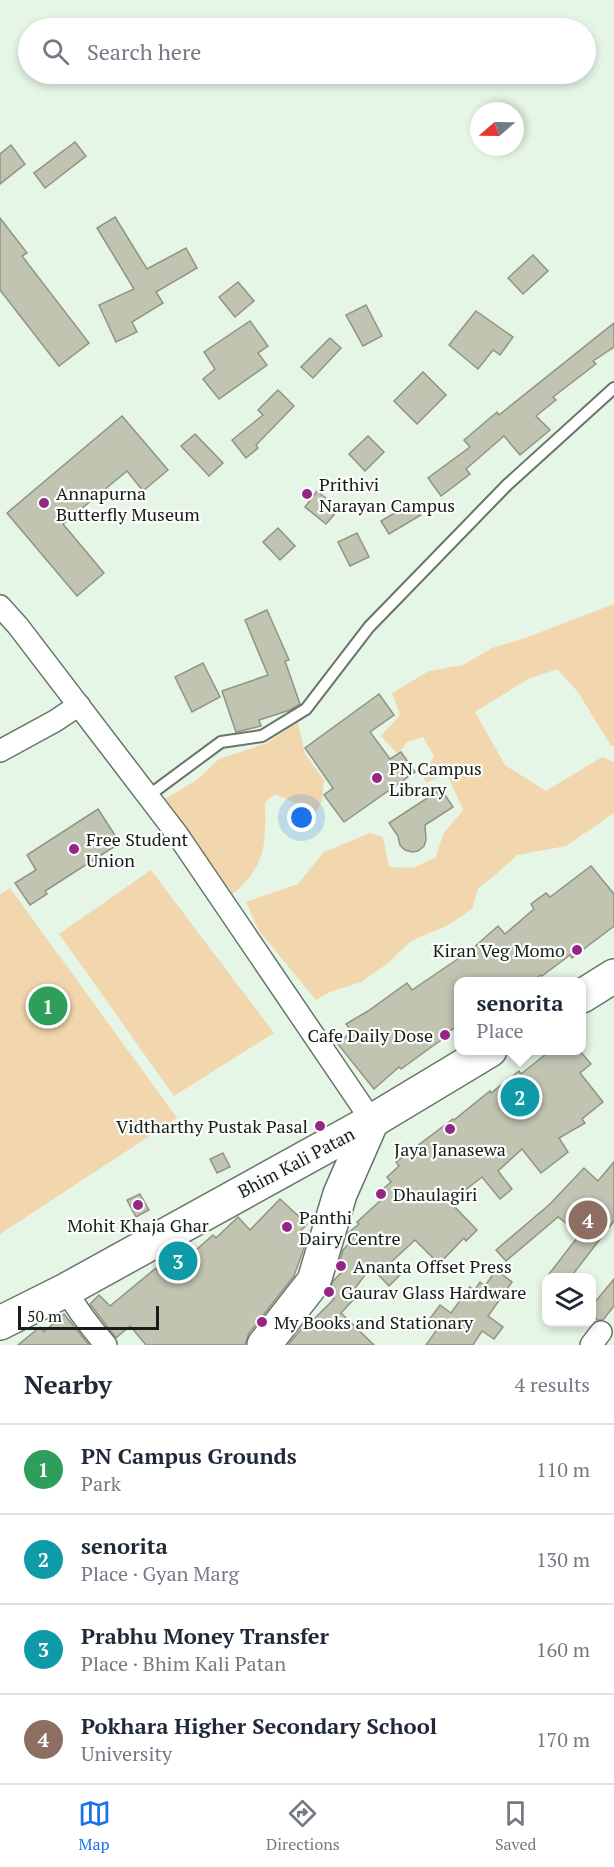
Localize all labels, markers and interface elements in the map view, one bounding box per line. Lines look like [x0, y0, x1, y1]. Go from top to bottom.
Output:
search box [18, 18, 596, 84]
icon: search [39, 35, 72, 68]
text: Search here [87, 37, 201, 66]
north arrow [470, 102, 524, 156]
place label: Prithivi Narayan Campus [319, 472, 455, 517]
place label: Annapurna Butterfly Museum [56, 481, 200, 526]
marker: Prithivi Narayan Campus [300, 487, 314, 501]
marker: Annapurna Butterfly Museum [37, 496, 51, 510]
place label: PN Campus Library [389, 756, 482, 801]
marker: PN Campus Library [370, 771, 384, 785]
your location [287, 803, 316, 832]
place label: Free Student Union [86, 827, 189, 872]
marker: Free Student Union [67, 842, 81, 856]
place label: Kiran Veg Momo [433, 938, 565, 962]
marker: Kiran Veg Momo [570, 943, 584, 957]
popup [454, 977, 586, 1055]
pin: 1 [28, 984, 68, 1028]
text: senorita [477, 988, 563, 1017]
text: Place [477, 1017, 524, 1044]
place label: Cafe Daily Dose [307, 1023, 433, 1047]
marker: Cafe Daily Dose [438, 1028, 452, 1042]
pin: 2 [500, 1074, 540, 1120]
place label: Vidtharthy Pustak Pasal [116, 1114, 308, 1138]
marker: Vidtharthy Pustak Pasal [313, 1119, 327, 1133]
street label: Bhim Kali Patan [233, 1121, 359, 1203]
marker: Jaya Janasewa [443, 1122, 457, 1136]
place label: Jaya Janasewa [394, 1137, 506, 1161]
place label: Dhaulagiri [393, 1182, 477, 1206]
marker: Dhaulagiri [374, 1187, 388, 1201]
marker: Mohit Khaja Ghar [131, 1198, 145, 1212]
pin: 4 [568, 1198, 608, 1242]
place label: Panthi Dairy Centre [299, 1205, 400, 1250]
place label: Mohit Khaja Ghar [67, 1213, 209, 1237]
marker: Panthi Dairy Centre [280, 1220, 294, 1234]
pin: 3 [158, 1238, 198, 1284]
place label: Ananta Offset Press [353, 1254, 512, 1278]
marker: Ananta Offset Press [334, 1259, 348, 1273]
map controls [542, 1273, 596, 1327]
button: layers [542, 1273, 596, 1327]
place label: Gaurav Glass Hardware [341, 1280, 526, 1304]
marker: Gaurav Glass Hardware [322, 1285, 336, 1299]
scale bar [18, 1303, 159, 1330]
text: 50 m [27, 1305, 62, 1327]
place label: My Books and Stationary [274, 1310, 474, 1334]
marker: My Books and Stationary [255, 1315, 269, 1329]
text: Nearby [24, 1367, 112, 1401]
text: 4 results [515, 1371, 590, 1398]
text: PN Campus Grounds [81, 1441, 297, 1470]
text: 1 [38, 1456, 49, 1483]
text: 110 m [536, 1456, 590, 1483]
text: Park [81, 1470, 121, 1497]
text: senorita [81, 1531, 168, 1560]
text: 2 [38, 1546, 49, 1573]
text: 130 m [536, 1546, 590, 1573]
text: Place · Gyan Marg [81, 1560, 239, 1587]
text: Prabhu Money Transfer [81, 1621, 329, 1650]
text: 3 [38, 1636, 49, 1663]
text: 160 m [536, 1636, 590, 1663]
text: Place · Bhim Kali Patan [81, 1650, 286, 1677]
text: Pokhara Higher Secondary School [81, 1711, 437, 1740]
text: 4 [38, 1726, 49, 1753]
text: 170 m [536, 1726, 590, 1753]
text: University [81, 1740, 172, 1767]
tab: Map [78, 1797, 111, 1855]
tab: Directions [266, 1797, 340, 1855]
tab: Saved [495, 1797, 536, 1855]

